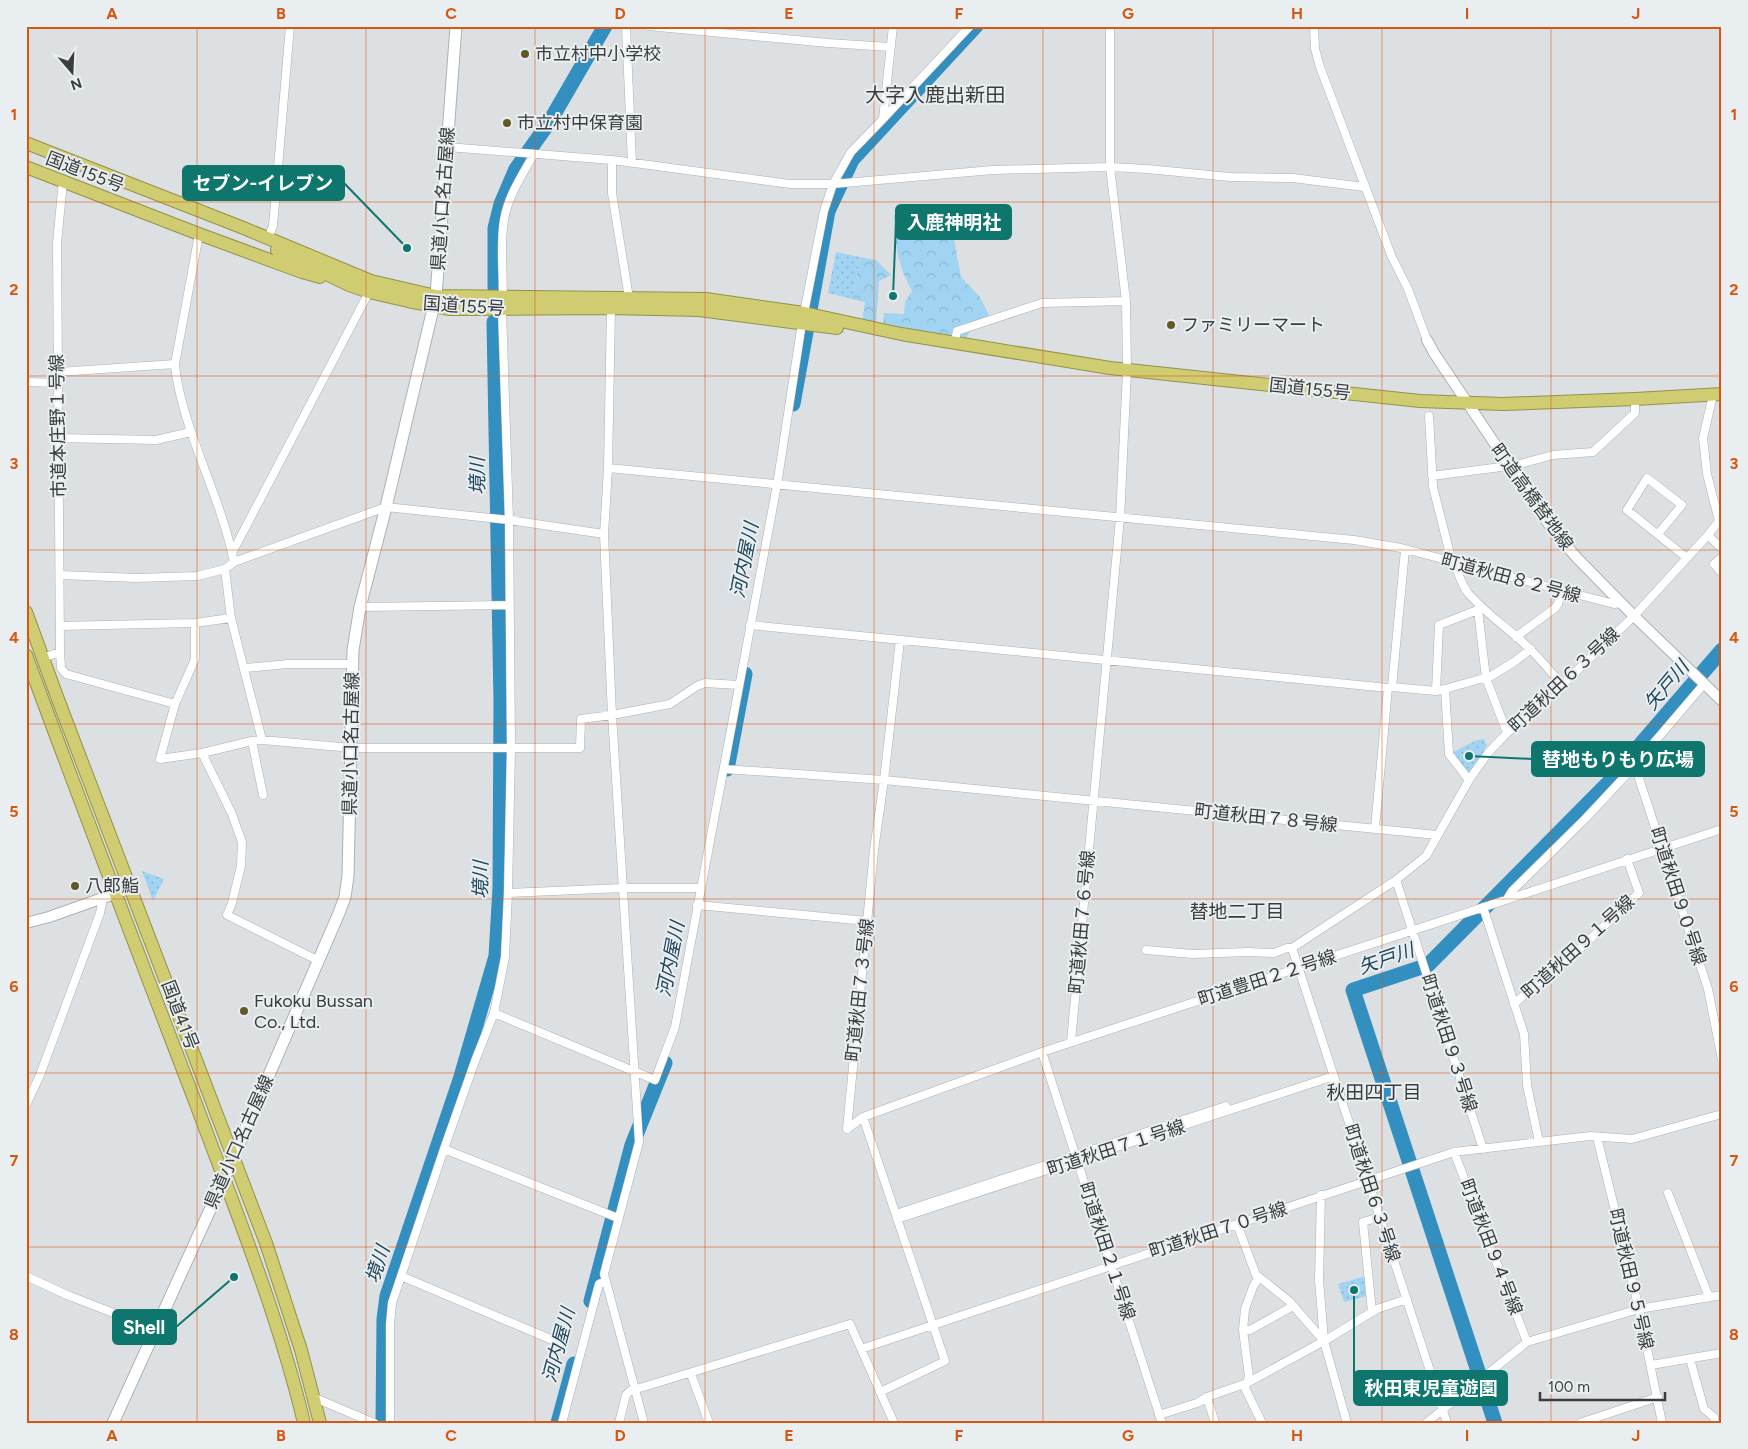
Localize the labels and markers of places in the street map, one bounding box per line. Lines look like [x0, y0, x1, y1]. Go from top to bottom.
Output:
place label: 市立村中小学校 [535, 43, 661, 65]
marker: 市立村中小学校 [519, 48, 531, 60]
place label: 市立村中保育園 [517, 112, 643, 134]
marker: 市立村中保育園 [501, 117, 513, 129]
callout: セブン-イレブン [183, 166, 344, 200]
callout: 入鹿神明社 [896, 205, 1011, 239]
place label: ファミリーマート [1181, 314, 1325, 336]
marker: ファミリーマート [1165, 319, 1177, 331]
callout: 替地もりもり広場 [1532, 742, 1704, 776]
place label: 八郎鮨 [85, 875, 139, 897]
marker: 八郎鮨 [69, 880, 81, 892]
place label: Fukoku Bussan Co., Ltd. [254, 990, 373, 1033]
marker: Fukoku Bussan Co., Ltd. [238, 1005, 250, 1017]
callout: Shell [113, 1310, 176, 1344]
callout: 秋田東児童遊園 [1354, 1371, 1507, 1405]

